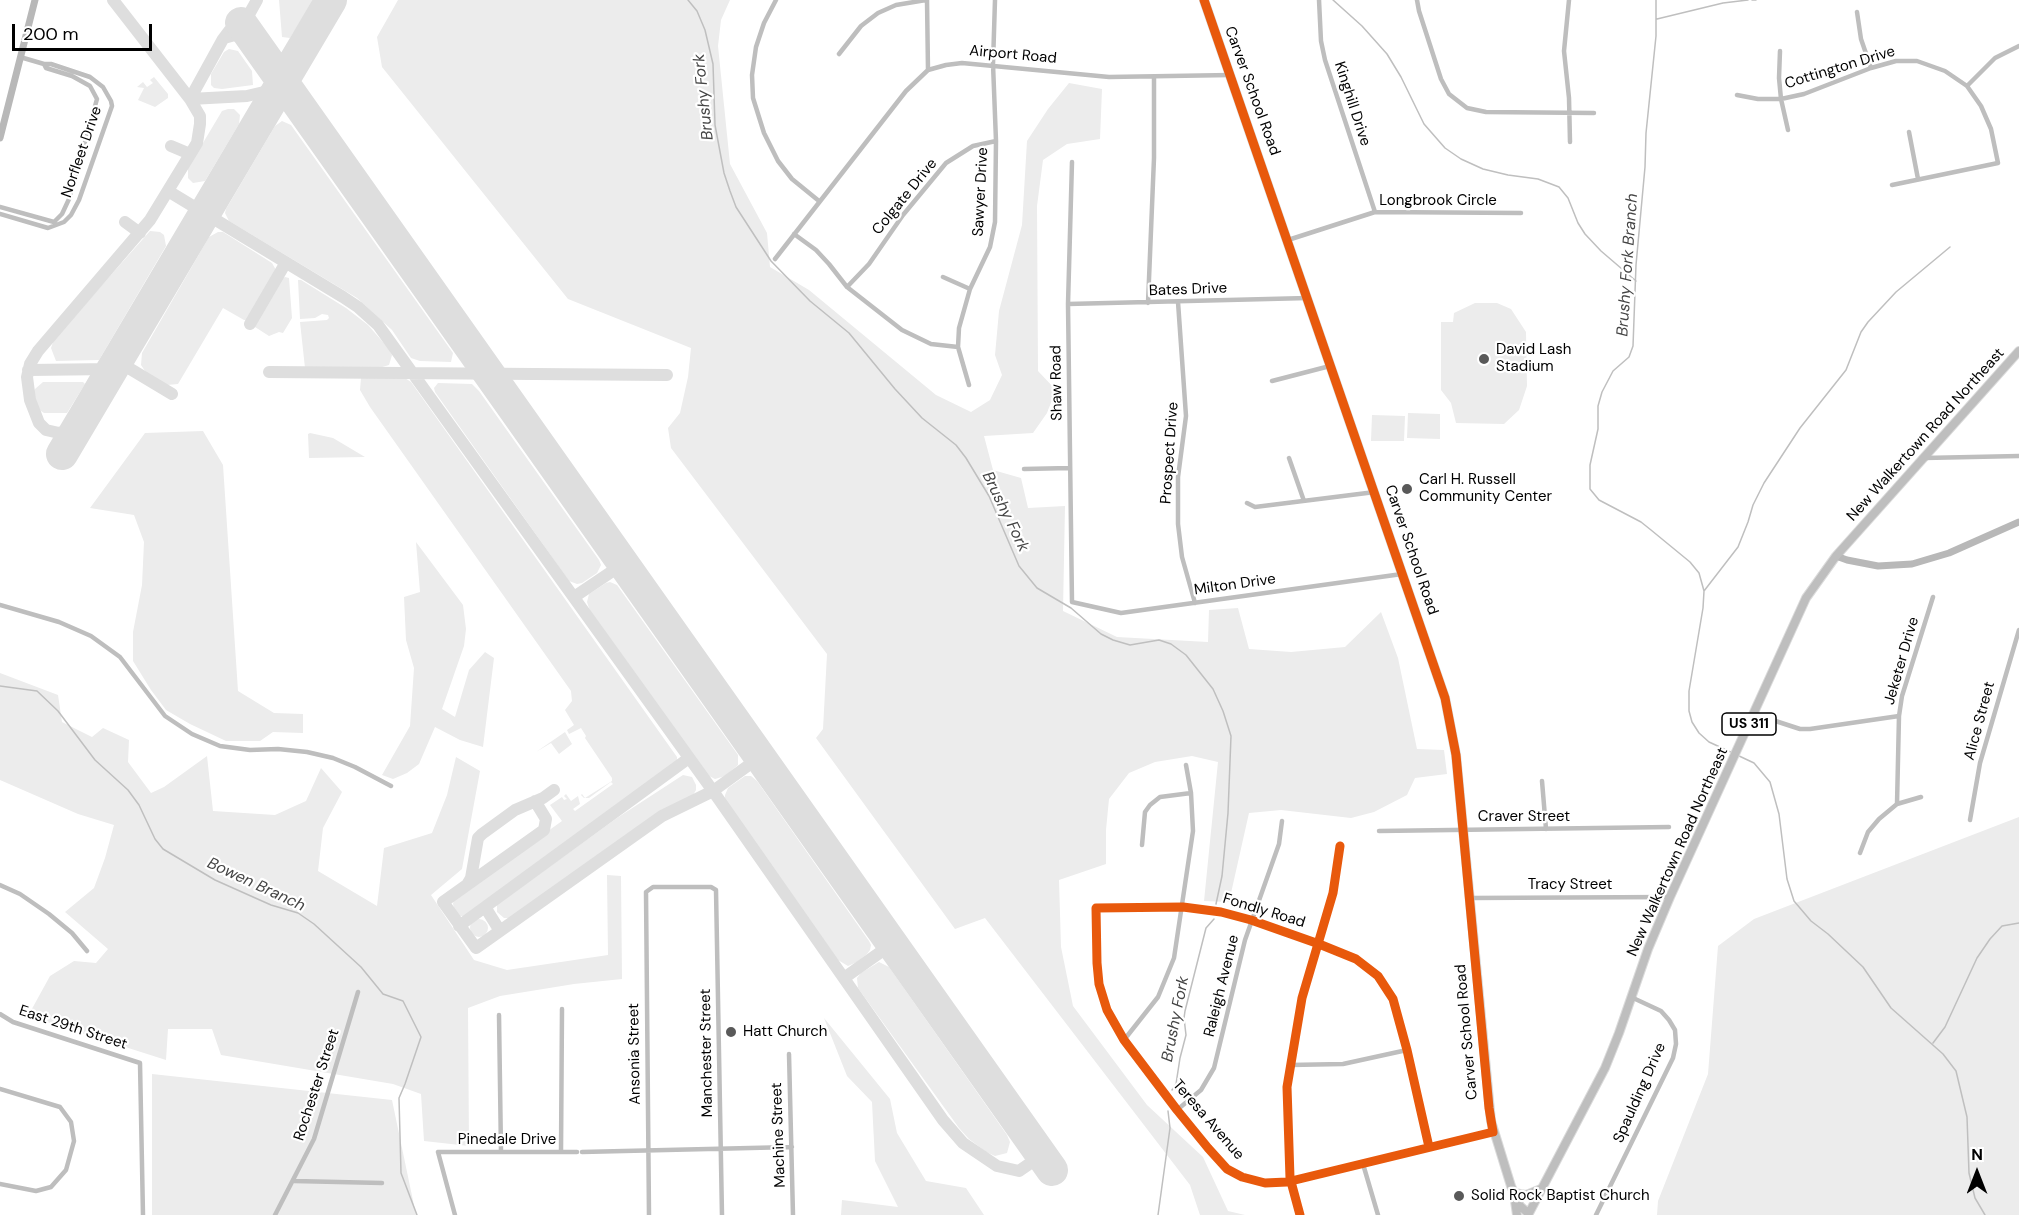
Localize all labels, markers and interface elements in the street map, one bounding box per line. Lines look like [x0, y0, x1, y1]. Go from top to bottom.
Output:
scale bar [15, 12, 154, 50]
text: 200 m [23, 22, 79, 46]
street label: Carver School Road [1220, 24, 1284, 158]
street label: Airport Road [969, 42, 1057, 68]
street label: Cottington Drive [1783, 43, 1897, 93]
water label: Brushy Fork [690, 53, 718, 141]
street label: Kinghill Drive [1330, 59, 1374, 149]
street label: Norfleet Drive [58, 104, 106, 200]
street label: Sawyer Drive [970, 147, 992, 237]
street label: Colgate Drive [869, 155, 941, 239]
street label: Longbrook Circle [1379, 192, 1497, 210]
water label: Brushy Fork Branch [1613, 193, 1643, 337]
street label: Bates Drive [1149, 280, 1227, 300]
place label: David Lash Stadium [1496, 341, 1571, 376]
street label: Shaw Road [1047, 345, 1067, 421]
street label: New Walkertown Road Northeast [1843, 345, 2009, 525]
marker: David Lash Stadium [1477, 352, 1491, 366]
street label: Prospect Drive [1157, 401, 1183, 505]
water label: Brushy Fork [977, 469, 1033, 555]
place label: Carl H. Russell Community Center [1419, 471, 1552, 506]
marker: Carl H. Russell Community Center [1400, 482, 1414, 496]
street label: Carver School Road [1380, 483, 1442, 617]
street label: Milton Drive [1193, 570, 1277, 600]
street label: Jeketer Drive [1881, 615, 1923, 707]
street label: Alice Street [1961, 680, 1999, 762]
road number: US 311 [1722, 713, 1776, 735]
street label: New Walkertown Road Northeast [1624, 745, 1732, 959]
street label: Craver Street [1478, 808, 1570, 826]
water label: Bowen Branch [204, 854, 308, 916]
street label: Tracy Street [1528, 876, 1612, 894]
street label: Fondly Road [1221, 890, 1307, 932]
street label: Raleigh Avenue [1201, 933, 1243, 1039]
street label: Carver School Road [1452, 963, 1482, 1101]
water label: Brushy Fork [1158, 975, 1194, 1063]
street label: Manchester Street [697, 989, 717, 1117]
street label: East 29th Street [17, 1002, 129, 1054]
street label: Ansonia Street [625, 1003, 645, 1105]
place label: Hatt Church [743, 1023, 827, 1041]
marker: Hatt Church [724, 1025, 738, 1039]
street label: Rochester Street [290, 1027, 344, 1143]
street label: Spaulding Drive [1610, 1040, 1670, 1146]
street label: Teresa Avenue [1168, 1076, 1248, 1164]
street label: Machine Street [768, 1082, 790, 1188]
street label: Pinedale Drive [458, 1131, 556, 1149]
north arrow [1947, 1143, 2007, 1203]
text: N [1971, 1144, 1983, 1165]
place label: Solid Rock Baptist Church [1471, 1187, 1650, 1205]
marker: Solid Rock Baptist Church [1452, 1189, 1466, 1203]

